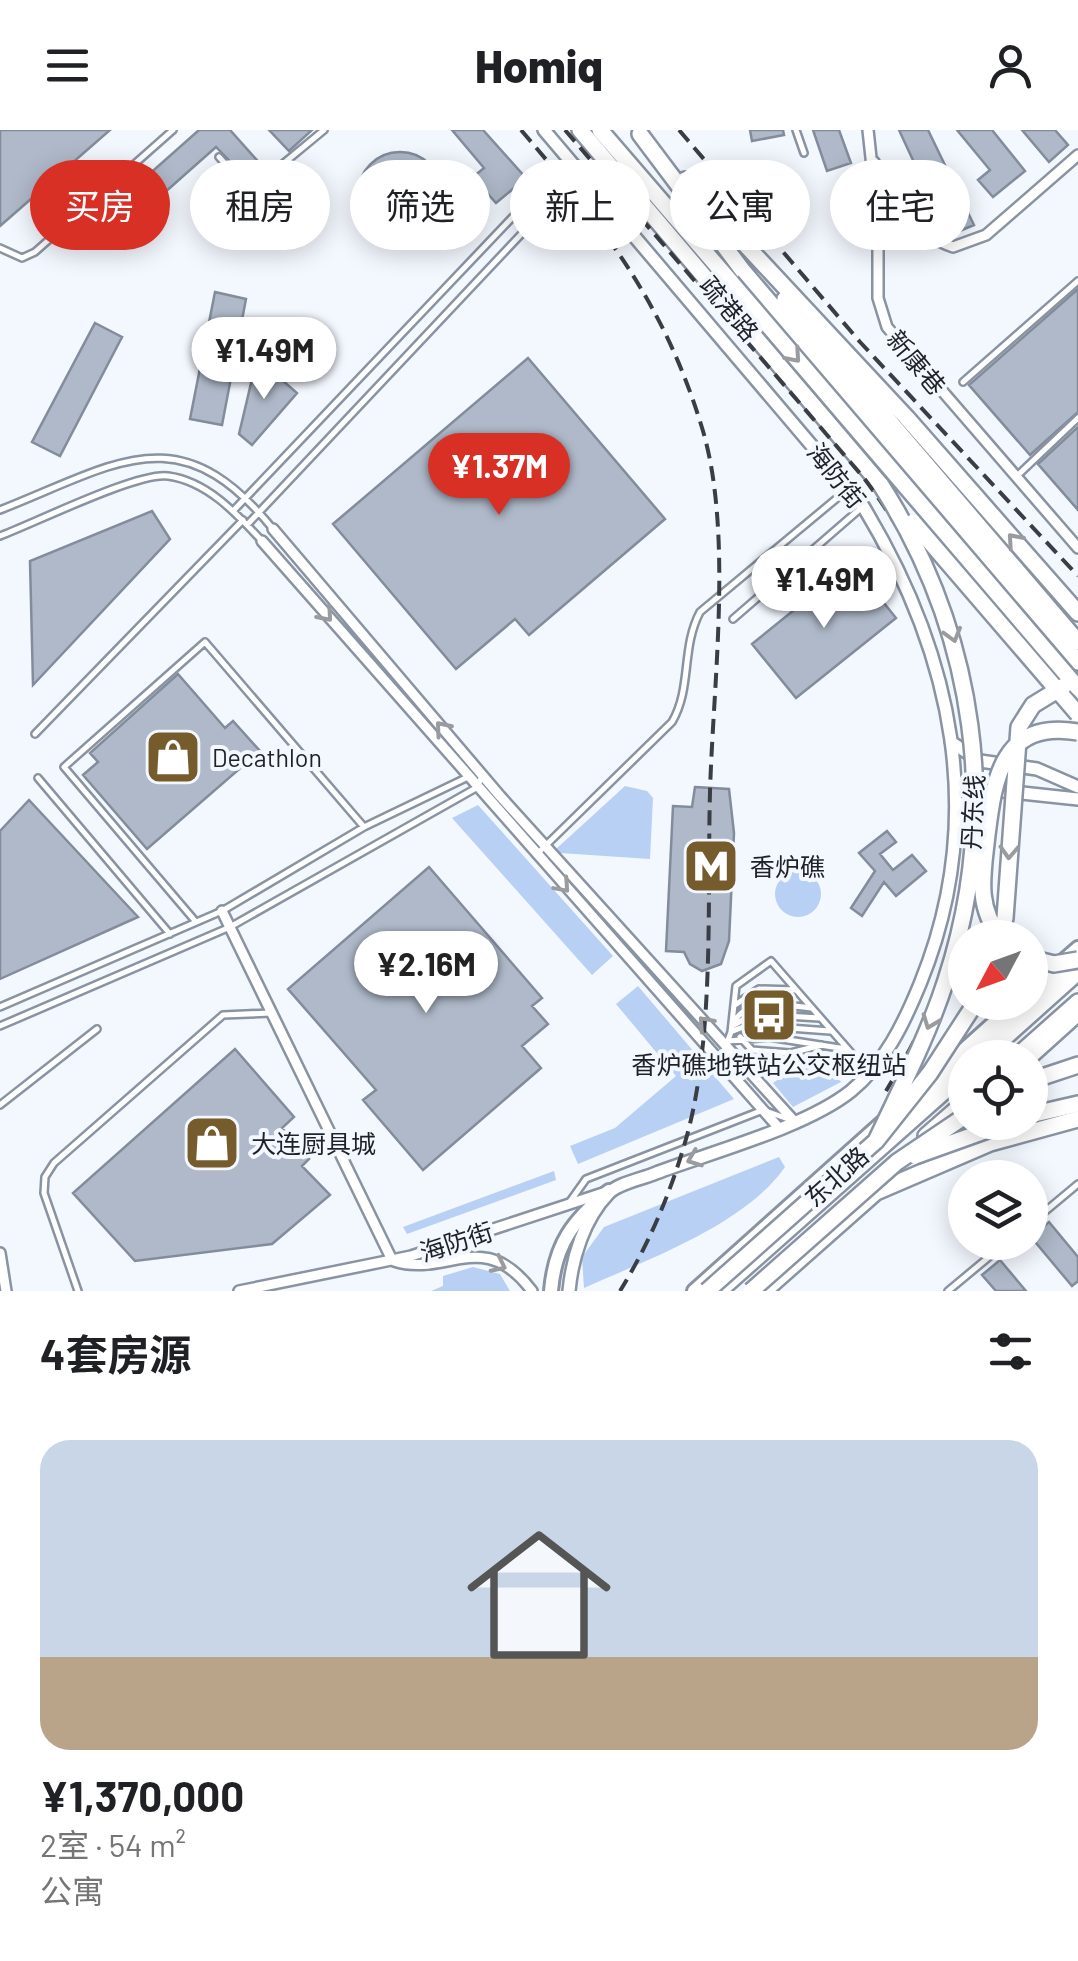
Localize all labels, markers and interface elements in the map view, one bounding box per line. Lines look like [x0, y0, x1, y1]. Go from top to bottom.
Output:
icon: menu [40, 38, 95, 93]
text: Homiq [475, 38, 603, 92]
icon: person [983, 38, 1038, 93]
chip: 买房 [30, 160, 170, 250]
chip: 租房 [190, 160, 330, 250]
chip: 筛选 [350, 160, 490, 250]
chip: 新上 [510, 160, 650, 250]
chip: 公寓 [670, 160, 810, 250]
chip: 住宅 [830, 160, 970, 250]
street label: 疏港路 [694, 270, 766, 346]
pin: ¥1.49M [183, 317, 345, 402]
street label: 新康巷 [881, 324, 953, 400]
text: ¥1.49M [213, 330, 315, 368]
one-way arrow [782, 345, 800, 363]
pin: ¥1.37M [418, 433, 580, 518]
street label: 海防街 [802, 436, 872, 514]
text: ¥1.37M [450, 446, 548, 484]
one-way arrow [1007, 533, 1025, 552]
pin: ¥1.49M [743, 546, 905, 631]
text: ¥1.49M [773, 559, 875, 597]
one-way arrow [315, 603, 333, 621]
one-way arrow [941, 626, 962, 643]
one-way arrow [436, 721, 454, 739]
shop icon: Decathlon [143, 727, 203, 787]
place label: Decathlon [212, 742, 322, 772]
street label: 丹东线 [955, 774, 989, 850]
metro station icon: 香炉礁 [681, 836, 741, 896]
one-way arrow [999, 844, 1020, 860]
place label: 香炉礁 [750, 851, 825, 881]
one-way arrow [551, 874, 569, 893]
north arrow [948, 920, 1048, 1020]
map controls [948, 920, 1048, 1260]
pin: ¥2.16M [345, 931, 507, 1016]
text: ¥2.16M [376, 944, 476, 982]
bus stop icon: 香炉礁地铁站公交枢纽站 [739, 985, 799, 1045]
one-way arrow [922, 1013, 942, 1030]
one-way arrow [698, 1016, 716, 1035]
button: locate [948, 1040, 1048, 1140]
place label: 香炉礁地铁站公交枢纽站 [631, 1049, 907, 1079]
shop icon: 大连厨具城 [182, 1113, 242, 1173]
place label: 大连厨具城 [251, 1128, 376, 1158]
street label: 东北路 [798, 1140, 874, 1212]
one-way arrow [686, 1147, 703, 1168]
button: layers [948, 1160, 1048, 1260]
street label: 海防街 [416, 1215, 496, 1267]
one-way arrow [489, 1253, 507, 1273]
icon: filters [983, 1324, 1038, 1379]
text: 4套房源 [40, 1328, 191, 1378]
icon: home [449, 1505, 629, 1685]
text: ¥1,370,000 [40, 1770, 244, 1820]
text: 2室 · 54 m² [40, 1825, 186, 1863]
text: 公寓 [40, 1871, 104, 1909]

